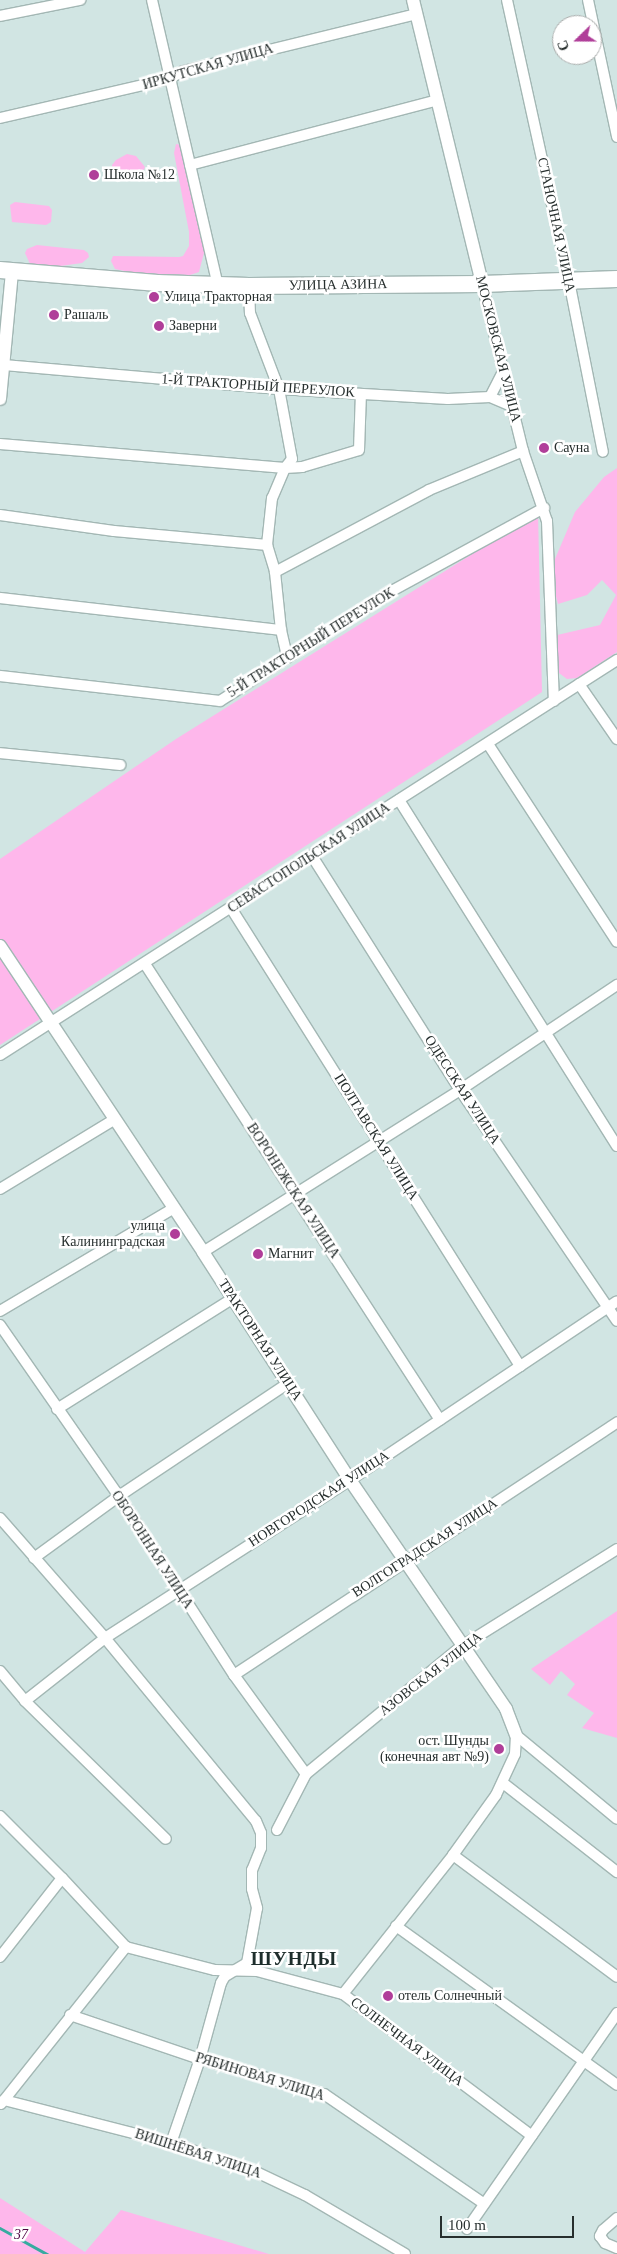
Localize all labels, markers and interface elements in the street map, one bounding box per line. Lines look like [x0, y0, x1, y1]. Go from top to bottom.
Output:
north arrow [552, 15, 602, 65]
text: С [555, 38, 572, 53]
street label: ИРКУТСКАЯ УЛИЦА [141, 40, 275, 94]
street label: СТАНОЧНАЯ УЛИЦА [533, 156, 579, 294]
place label: Школа №12 [104, 167, 175, 183]
marker: Школа №12 [88, 169, 100, 181]
street label: МОСКОВСКАЯ УЛИЦА [472, 274, 524, 424]
street label: УЛИЦА АЗИНА [288, 276, 388, 294]
place label: Улица Тракторная [164, 289, 272, 305]
marker: Улица Тракторная [148, 291, 160, 303]
place label: Рашаль [64, 307, 108, 323]
marker: Рашаль [48, 309, 60, 321]
place label: Заверни [169, 318, 217, 334]
marker: Заверни [153, 320, 165, 332]
street label: 1-Й ТРАКТОРНЫЙ ПЕРЕУЛОК [161, 371, 355, 401]
place label: Сауна [554, 440, 590, 456]
marker: Сауна [538, 442, 550, 454]
street label: 5-Й ТРАКТОРНЫЙ ПЕРЕУЛОК [224, 585, 398, 701]
street label: СЕВАСТОПОЛЬСКАЯ УЛИЦА [225, 799, 393, 917]
street label: ОДЕССКАЯ УЛИЦА [420, 1032, 504, 1148]
street label: ПОЛТАВСКАЯ УЛИЦА [330, 1071, 422, 1203]
street label: ВОРОНЕЖСКАЯ УЛИЦА [243, 1120, 343, 1262]
place label: улица Калининградская [61, 1218, 165, 1250]
marker: улица Калининградская [169, 1228, 181, 1240]
place label: Магнит [268, 1246, 314, 1262]
marker: Магнит [252, 1248, 264, 1260]
street label: ТРАКТОРНАЯ УЛИЦА [214, 1276, 306, 1404]
street label: НОВГОРОДСКАЯ УЛИЦА [246, 1447, 392, 1551]
street label: ОБОРОННАЯ УЛИЦА [107, 1488, 197, 1612]
street label: ВОЛГОГРАДСКАЯ УЛИЦА [349, 1495, 501, 1601]
street label: АЗОВСКАЯ УЛИЦА [376, 1629, 486, 1719]
place label: ост. Шунды (конечная авт №9) [380, 1733, 489, 1765]
marker: ост. Шунды (конечная авт №9) [493, 1743, 505, 1755]
district label: ШУНДЫ [250, 1948, 338, 1970]
place label: отель Солнечный [398, 1988, 502, 2004]
marker: отель Солнечный [382, 1990, 394, 2002]
street label: СОЛНЕЧНАЯ УЛИЦА [347, 1994, 467, 2090]
street label: РЯБИНОВАЯ УЛИЦА [193, 2049, 327, 2105]
street label: ВИШНЁВАЯ УЛИЦА [133, 2126, 263, 2182]
scale bar [442, 2206, 576, 2238]
text: 100 m [448, 2217, 486, 2233]
park label: 37 [14, 2227, 28, 2243]

